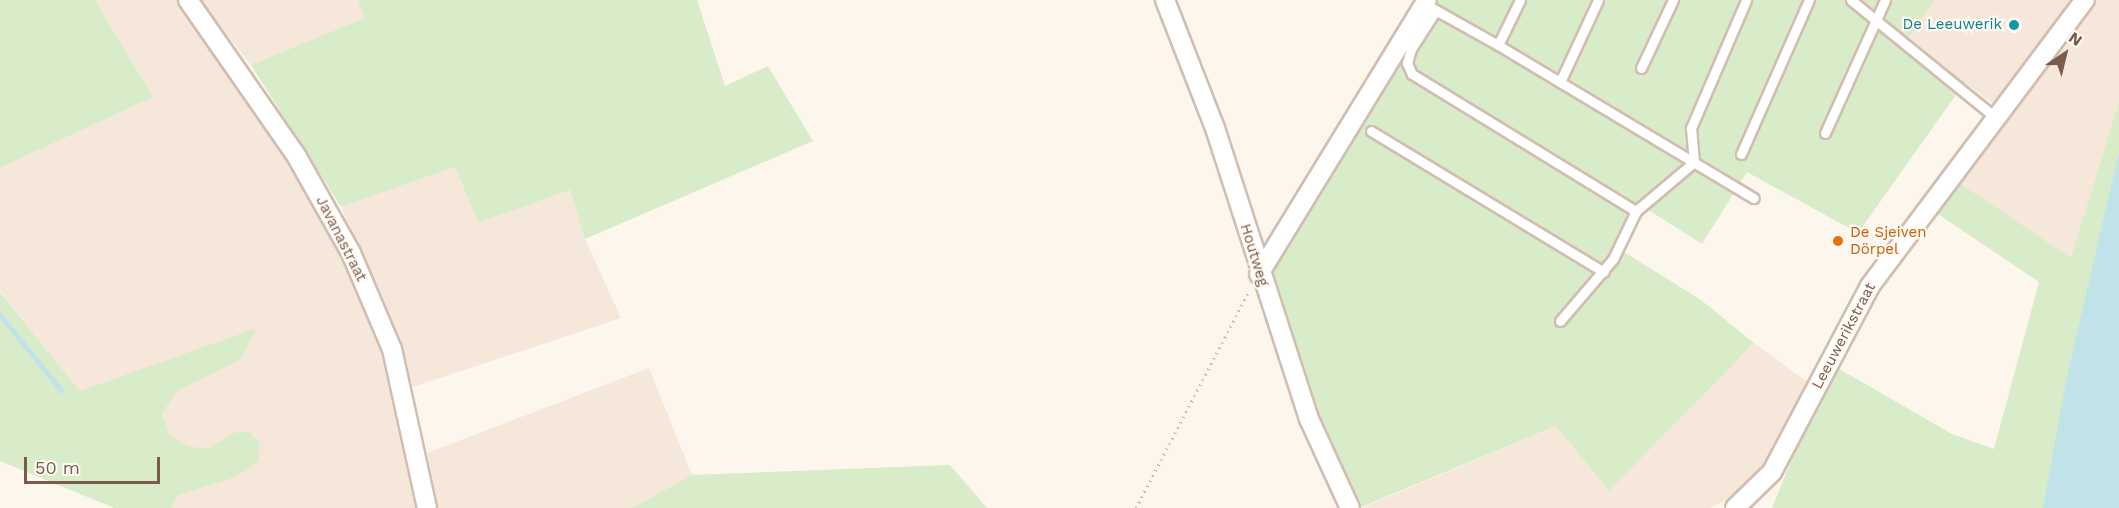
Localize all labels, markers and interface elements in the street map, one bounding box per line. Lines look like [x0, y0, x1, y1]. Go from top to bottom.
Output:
place label: De Leeuwerik [1903, 16, 2002, 34]
marker: De Leeuwerik [2007, 18, 2021, 32]
north arrow [2035, 24, 2095, 84]
text: N [2065, 28, 2086, 50]
street label: Javanastraat [312, 193, 370, 285]
street label: Houtweg [1236, 222, 1272, 288]
place label: De Sjeiven Dörpel [1850, 223, 1926, 258]
marker: De Sjeiven Dörpel [1831, 234, 1845, 248]
street label: Leeuwerikstraat [1808, 280, 1880, 392]
scale bar [27, 445, 164, 483]
text: 50 m [35, 457, 80, 478]

